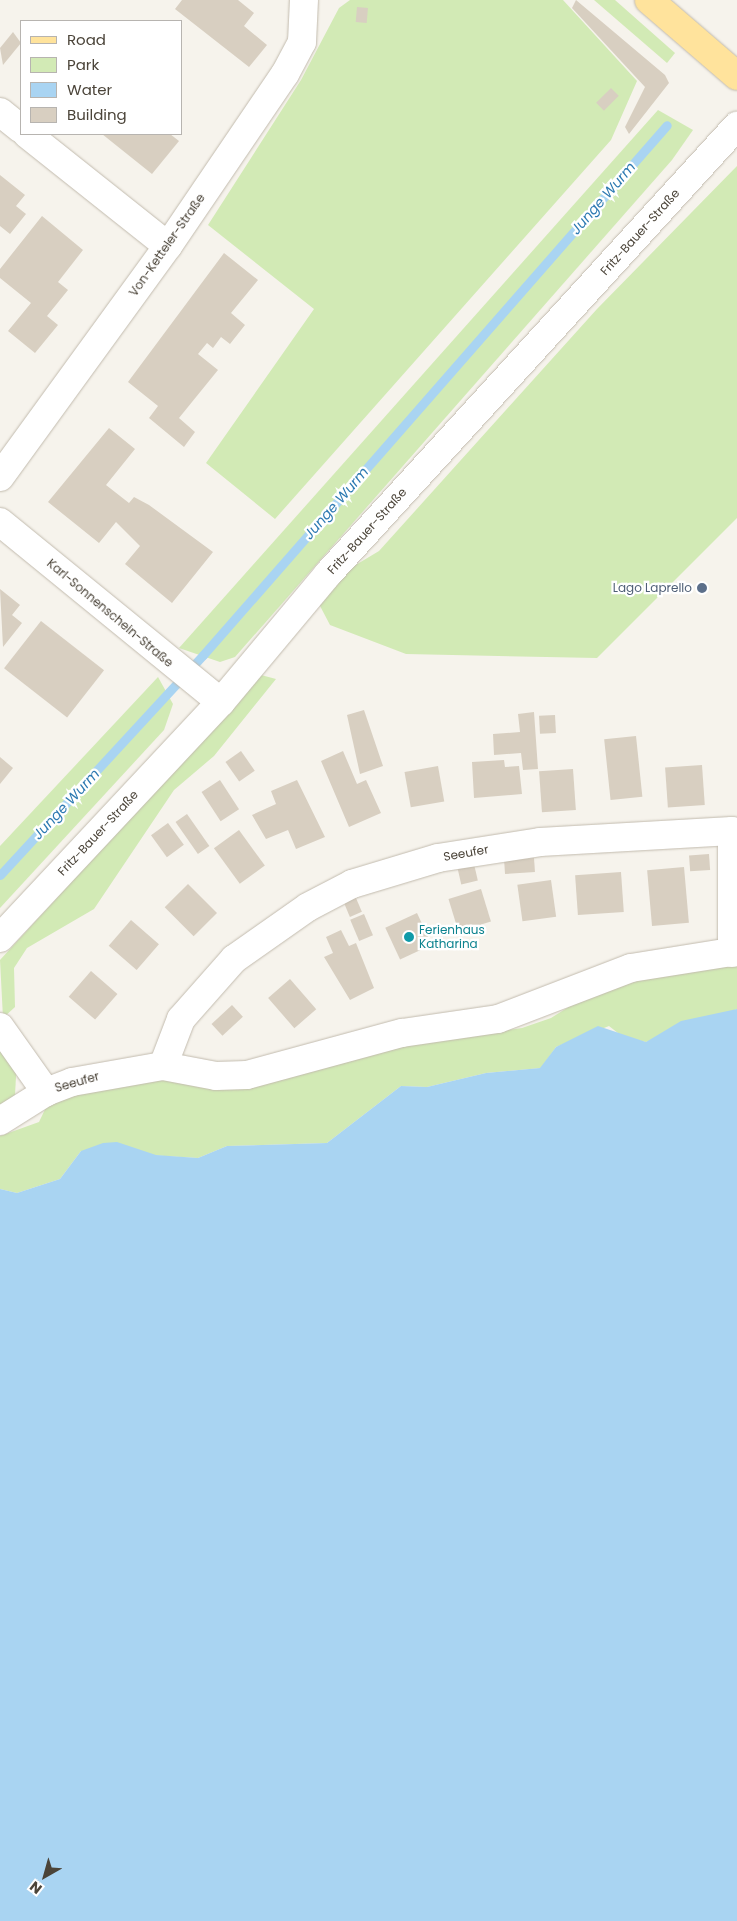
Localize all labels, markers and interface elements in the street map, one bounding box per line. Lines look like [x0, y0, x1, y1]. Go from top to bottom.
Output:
legend [20, 20, 182, 135]
text: Road [67, 29, 106, 50]
text: Park [67, 54, 99, 75]
text: Water [67, 79, 112, 100]
text: Building [67, 104, 127, 125]
water label: Junge Wurm [567, 159, 639, 237]
street label: Fritz-Bauer-Straße [597, 186, 683, 278]
street label: Von-Ketteler-Straße [126, 191, 208, 299]
water label: Junge Wurm [300, 464, 372, 542]
street label: Fritz-Bauer-Straße [324, 485, 410, 577]
street label: Karl-Sonnenschein-Straße [44, 556, 176, 670]
place label: Lago Laprello [613, 581, 692, 595]
marker: Lago Laprello [696, 582, 708, 594]
water label: Junge Wurm [29, 765, 103, 843]
street label: Fritz-Bauer-Straße [55, 787, 141, 879]
street label: Seeufer [442, 842, 490, 864]
place label: Ferienhaus Katharina [419, 923, 485, 951]
marker: Ferienhaus Katharina [403, 931, 415, 943]
street label: Seeufer [53, 1069, 101, 1095]
north arrow [20, 1851, 70, 1901]
text: N [25, 1877, 46, 1899]

